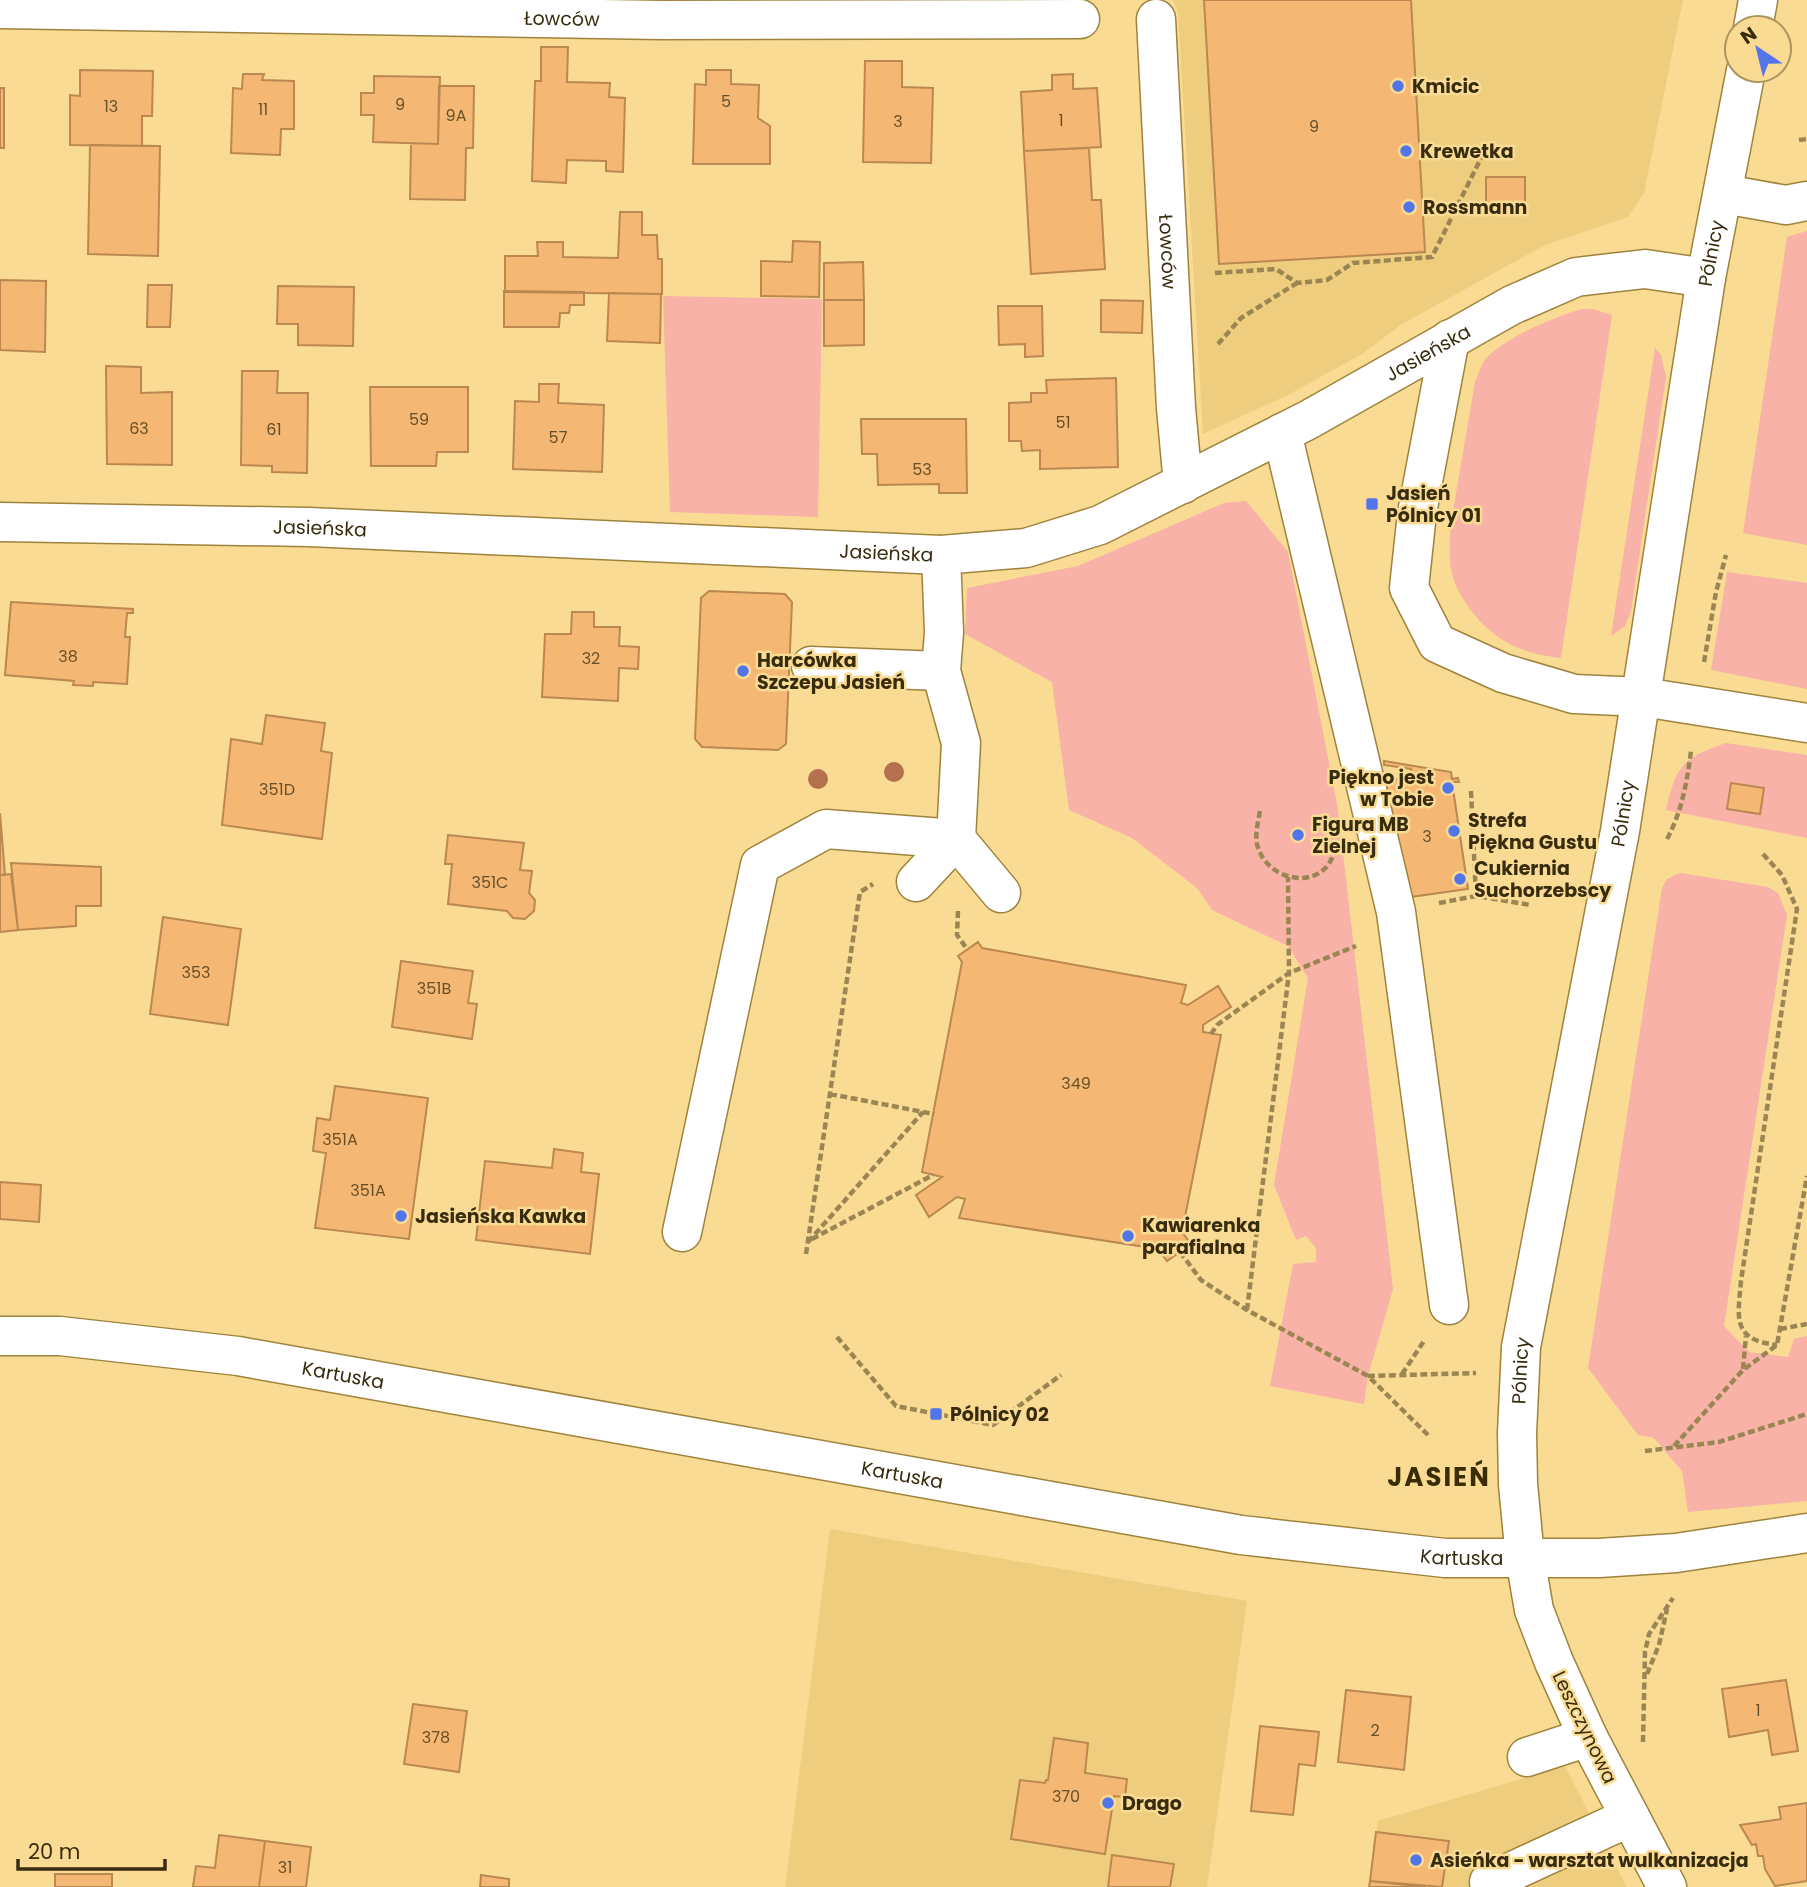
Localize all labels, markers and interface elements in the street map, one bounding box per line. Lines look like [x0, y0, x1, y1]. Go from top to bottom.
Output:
street label: Łowców [524, 5, 600, 33]
north arrow [1723, 14, 1793, 84]
text: N [1735, 20, 1762, 51]
place label: Kmicic [1412, 73, 1480, 100]
marker: Kmicic [1390, 78, 1406, 94]
house number: 5 [721, 90, 731, 113]
house number: 9 [395, 93, 405, 116]
house number: 13 [104, 95, 118, 118]
house number: 11 [258, 98, 268, 121]
house number: 9A [446, 104, 467, 127]
house number: 1 [1058, 109, 1064, 132]
house number: 3 [893, 110, 903, 133]
house number: 9 [1309, 115, 1319, 138]
place label: Krewetka [1420, 138, 1514, 165]
marker: Krewetka [1398, 143, 1414, 159]
place label: Rossmann [1423, 194, 1527, 221]
marker: Rossmann [1401, 199, 1417, 215]
street label: Łowców [1152, 213, 1183, 290]
street label: Pólnicy [1692, 218, 1731, 288]
street label: Jasieńska [1380, 318, 1476, 388]
house number: 59 [409, 408, 429, 431]
house number: 51 [1055, 411, 1071, 434]
house number: 63 [129, 417, 149, 440]
house number: 61 [266, 418, 282, 441]
house number: 57 [549, 426, 568, 449]
house number: 53 [912, 458, 932, 481]
place label: Jasień Pólnicy 01 [1386, 480, 1481, 529]
marker: Jasień Pólnicy 01 [1364, 496, 1380, 512]
street label: Jasieńska [273, 513, 368, 544]
street label: Jasieńska [839, 538, 934, 569]
house number: 38 [58, 645, 78, 668]
house number: 32 [582, 647, 600, 670]
place label: Harcówka Szczepu Jasień [757, 647, 905, 696]
marker: Harcówka Szczepu Jasień [735, 663, 751, 679]
place label: Piękno jest w Tobie [1329, 764, 1434, 813]
house number: 351D [259, 778, 295, 801]
street label: Pólnicy [1604, 778, 1642, 849]
marker: Piękno jest w Tobie [1440, 780, 1456, 796]
place label: Strefa Piękna Gustu [1468, 807, 1597, 856]
place label: Figura MB Zielnej [1312, 811, 1409, 860]
marker: Strefa Piękna Gustu [1446, 823, 1462, 839]
house number: 3 [1422, 825, 1432, 848]
marker: Figura MB Zielnej [1290, 827, 1306, 843]
place label: Cukiernia Suchorzebscy [1474, 855, 1612, 904]
house number: 351C [472, 871, 508, 894]
marker: Cukiernia Suchorzebscy [1452, 871, 1468, 887]
house number: 353 [182, 961, 210, 984]
house number: 351B [417, 977, 451, 1000]
house number: 349 [1061, 1072, 1091, 1095]
house number: 351A [322, 1128, 358, 1151]
house number: 351A [350, 1179, 386, 1202]
place label: Jasieńska Kawka [415, 1203, 586, 1230]
marker: Jasieńska Kawka [393, 1208, 409, 1224]
place label: Kawiarenka parafialna [1142, 1212, 1260, 1261]
marker: Kawiarenka parafialna [1120, 1228, 1136, 1244]
street label: Pólnicy [1505, 1335, 1537, 1405]
street label: Kartuska [300, 1355, 386, 1396]
place label: Pólnicy 02 [950, 1401, 1049, 1428]
marker: Pólnicy 02 [928, 1406, 944, 1422]
street label: Kartuska [859, 1454, 946, 1496]
district label: JASIEŃ [1387, 1459, 1491, 1495]
street label: Kartuska [1419, 1542, 1503, 1572]
street label: Leszczynowa [1546, 1666, 1623, 1788]
house number: 1 [1755, 1699, 1761, 1722]
house number: 2 [1370, 1719, 1380, 1742]
house number: 378 [422, 1726, 450, 1749]
house number: 370 [1052, 1785, 1080, 1808]
place label: Drago [1122, 1790, 1182, 1817]
marker: Drago [1100, 1795, 1116, 1811]
scale bar [18, 1828, 164, 1872]
text: 20 m [28, 1837, 81, 1866]
place label: Asieńka - warsztat wulkanizacja [1430, 1847, 1749, 1874]
marker: Asieńka - warsztat wulkanizacja [1408, 1852, 1424, 1868]
house number: 31 [278, 1856, 292, 1879]

